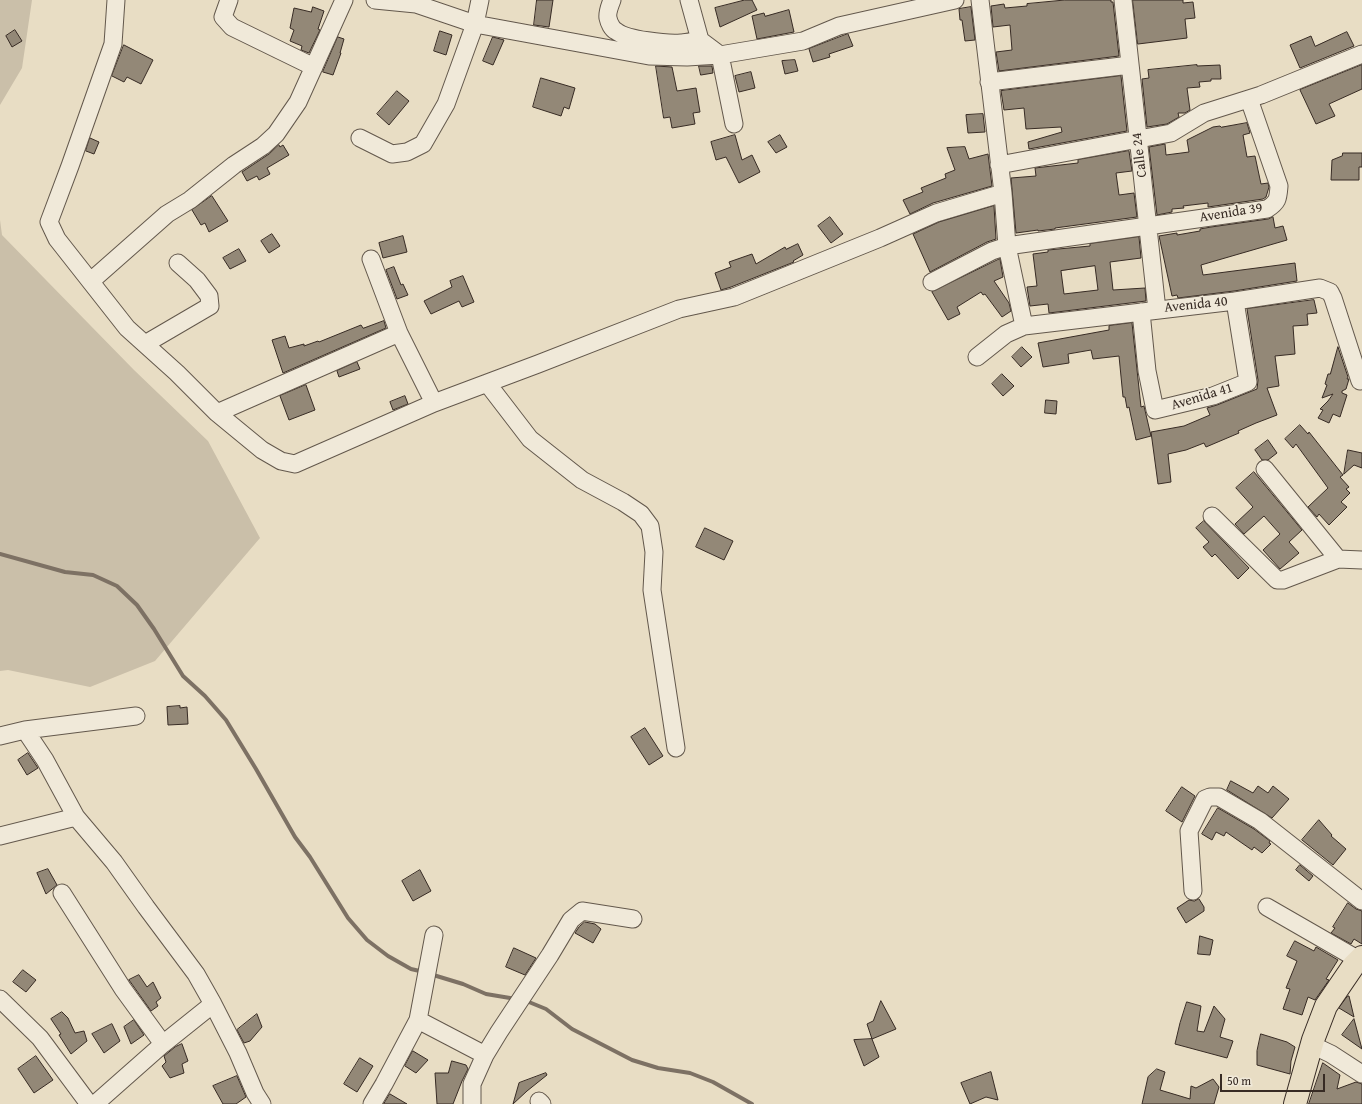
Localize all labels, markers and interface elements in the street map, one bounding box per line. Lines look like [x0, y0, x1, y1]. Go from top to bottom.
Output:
street label: Calle 24 [1129, 132, 1151, 178]
street label: Avenida 39 [1198, 200, 1264, 226]
street label: Avenida 40 [1164, 293, 1228, 317]
street label: Avenida 41 [1169, 380, 1235, 414]
scale bar [1222, 1066, 1327, 1092]
text: 50 m [1227, 1072, 1251, 1089]

